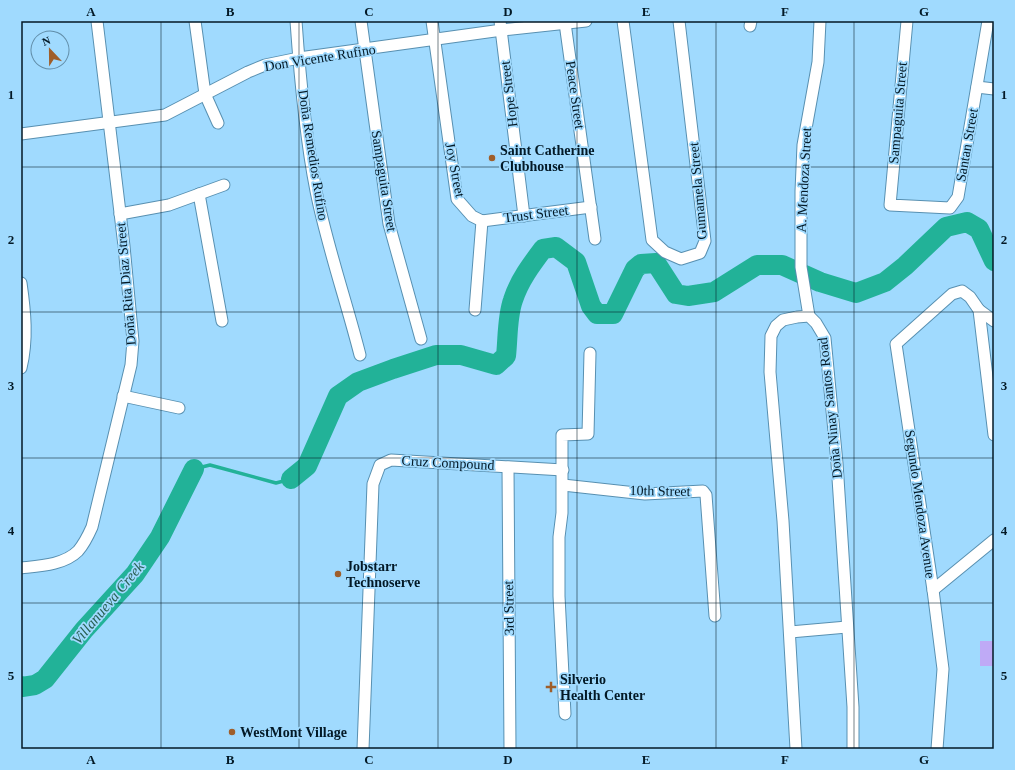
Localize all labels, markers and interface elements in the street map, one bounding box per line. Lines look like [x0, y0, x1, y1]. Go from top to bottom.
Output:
text: A [86, 4, 96, 19]
text: B [226, 4, 235, 19]
text: C [364, 4, 374, 19]
text: D [503, 4, 513, 19]
text: E [642, 4, 650, 19]
text: F [781, 4, 789, 19]
text: G [919, 4, 929, 19]
north arrow [30, 30, 70, 70]
text: N [40, 34, 52, 48]
street label: Don Vicente Rufino [263, 42, 377, 74]
street label: Hope Street [497, 60, 520, 128]
street label: Peace Street [563, 60, 587, 130]
street label: Sampaguita Street [886, 61, 910, 165]
text: 1 [8, 87, 14, 102]
text: 1 [1001, 87, 1007, 102]
street label: Doña Remedios Rufino [295, 89, 331, 221]
street label: Santan Street [953, 107, 981, 183]
street label: A. Mendoza Street [794, 127, 814, 233]
street label: Sampaguita Street [369, 129, 399, 233]
street label: Joy Street [442, 141, 468, 199]
street label: Gumamela Street [686, 142, 710, 240]
place label: Saint Catherine Clubhouse [500, 143, 595, 174]
marker: Saint Catherine Clubhouse [487, 153, 497, 163]
street label: Trust Street [503, 203, 569, 225]
street label: Doña Rita Diaz Street [113, 222, 139, 346]
text: 2 [8, 232, 14, 247]
text: 2 [1001, 232, 1007, 247]
street label: Doña Ninay Santos Road [815, 337, 845, 479]
text: 3 [8, 378, 15, 393]
text: 3 [1001, 378, 1008, 393]
street label: Segundo Mendoza Avenue [902, 429, 938, 579]
street label: Cruz Compound [401, 453, 495, 473]
street label: 10th Street [629, 483, 691, 499]
text: 4 [8, 523, 15, 538]
text: 4 [1001, 523, 1008, 538]
water label: Villanueva Creek [69, 558, 147, 648]
place label: Jobstarr Technoserve [346, 559, 420, 590]
marker: Jobstarr Technoserve [333, 569, 343, 579]
street label: 3rd Street [501, 580, 517, 636]
text: 5 [8, 668, 15, 683]
text: 5 [1001, 668, 1008, 683]
place label: Silverio Health Center [560, 672, 645, 703]
marker: Silverio Health Center [545, 681, 557, 693]
place label: WestMont Village [240, 725, 347, 740]
marker: WestMont Village [227, 727, 237, 737]
text: A [86, 752, 96, 767]
text: B [226, 752, 235, 767]
text: C [364, 752, 374, 767]
text: D [503, 752, 513, 767]
text: E [642, 752, 650, 767]
text: F [781, 752, 789, 767]
text: G [919, 752, 929, 767]

